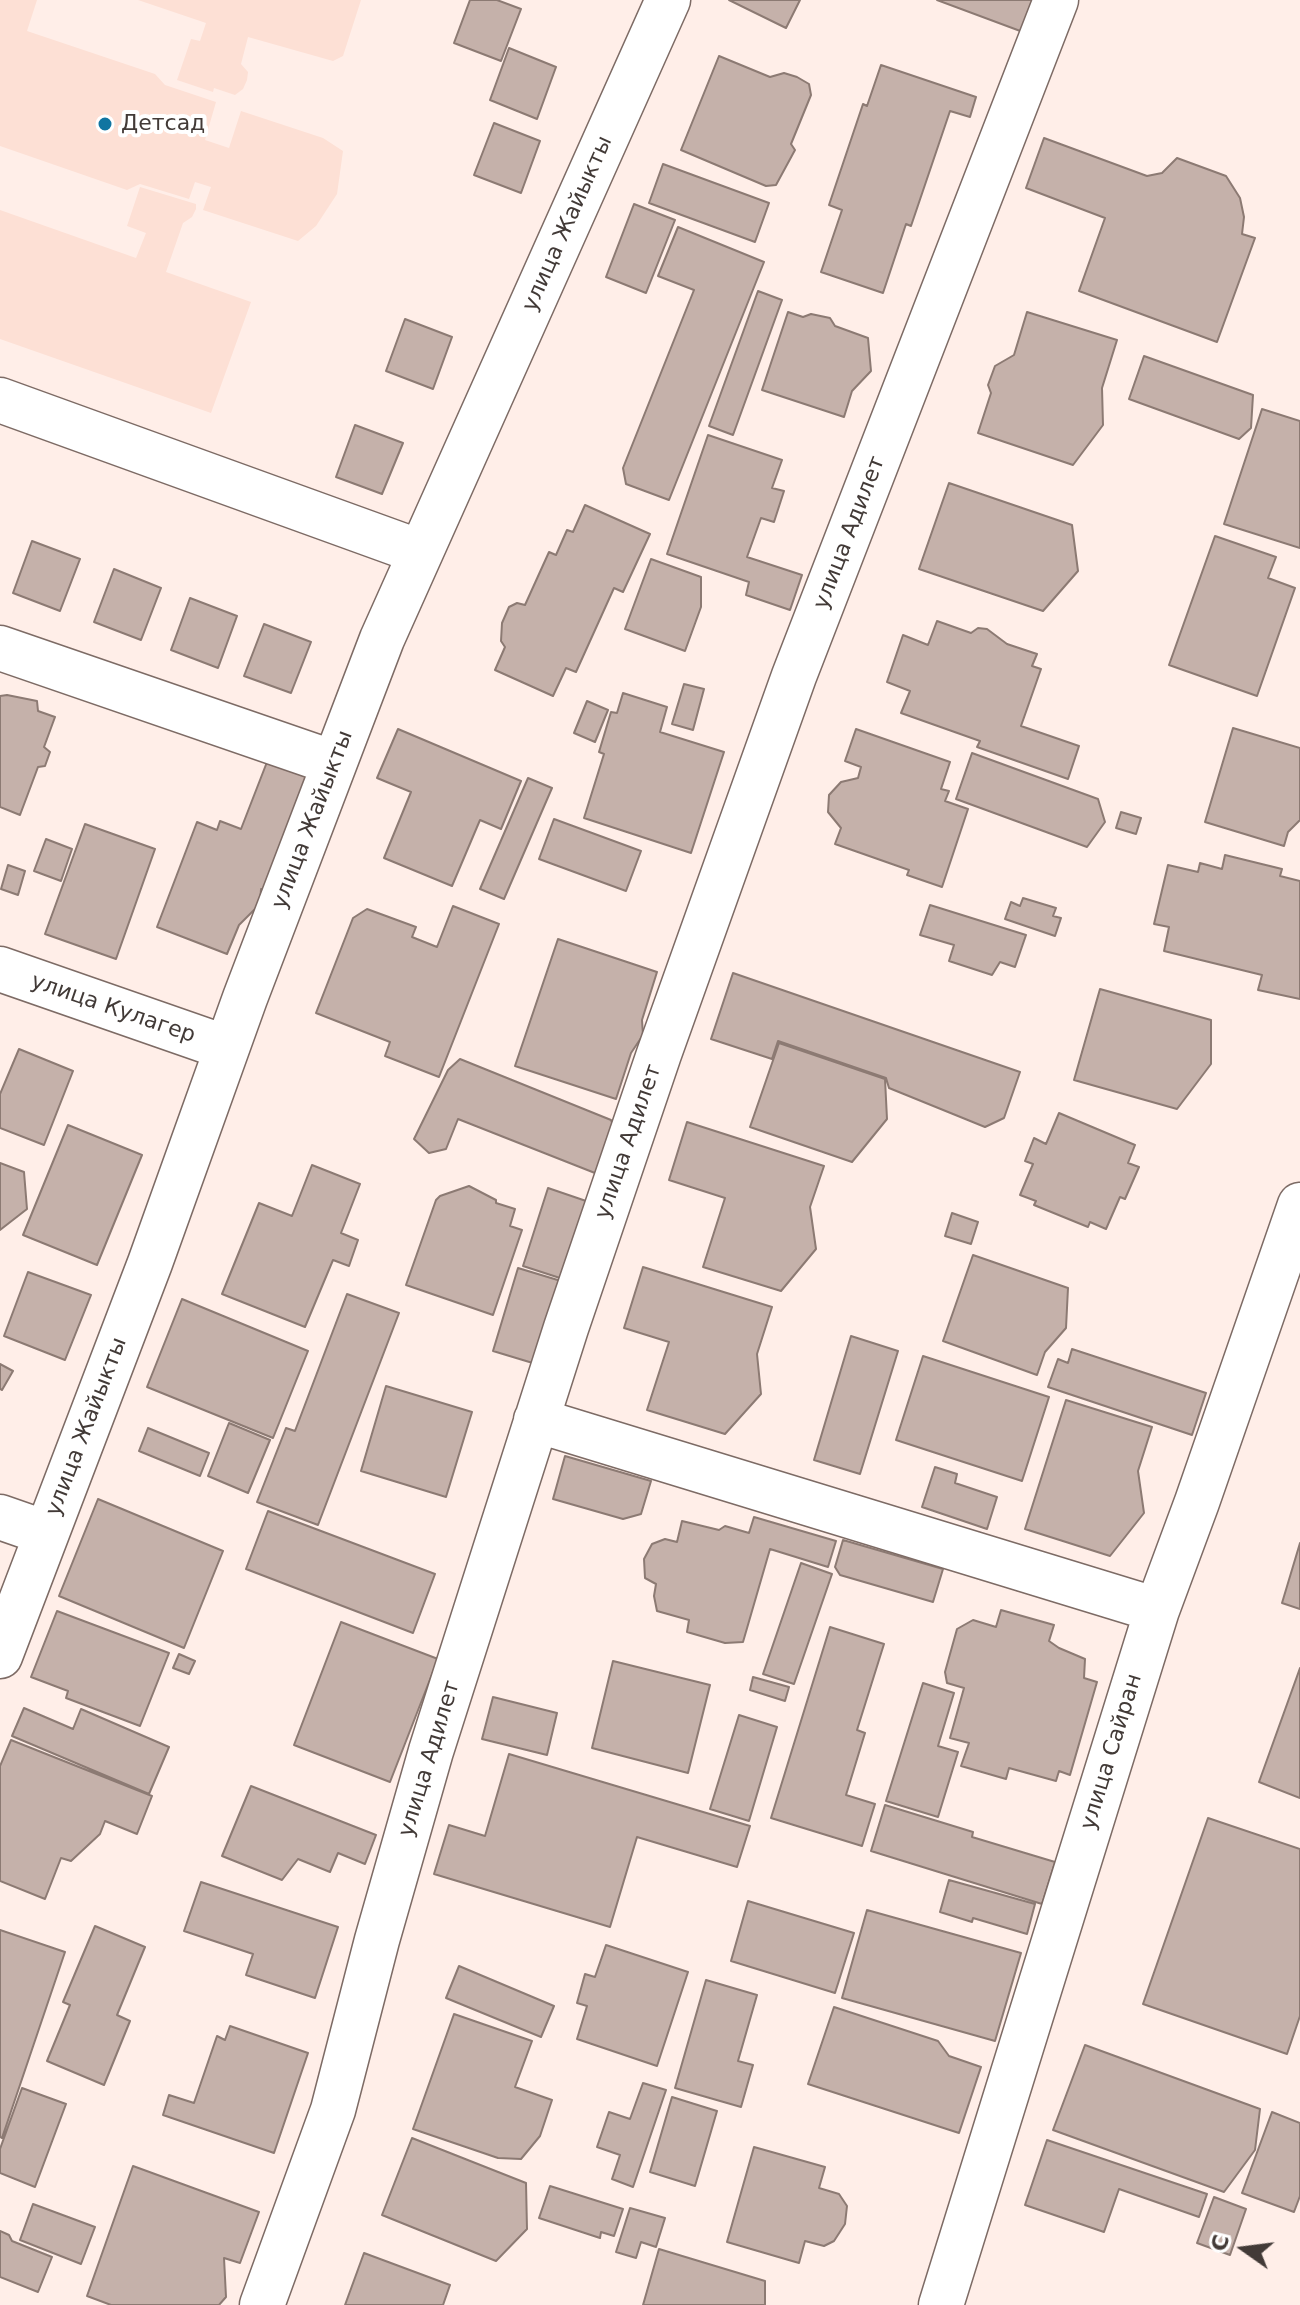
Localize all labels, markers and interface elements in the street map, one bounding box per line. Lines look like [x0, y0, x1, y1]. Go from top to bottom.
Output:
place label: Детсад [121, 111, 205, 137]
marker: Детсад [96, 115, 114, 133]
street label: улица Жайыкты [517, 132, 619, 316]
street label: улица Адилет [809, 453, 891, 613]
street label: улица Жайыкты [267, 727, 359, 913]
street label: улица Кулагер [27, 969, 199, 1049]
street label: улица Адилет [590, 1061, 668, 1223]
street label: улица Жайыкты [41, 1334, 133, 1520]
street label: улица Сайран [1076, 1671, 1148, 1833]
street label: улица Адилет [394, 1678, 466, 1840]
north arrow [1204, 2209, 1284, 2289]
text: С [1206, 2232, 1234, 2254]

